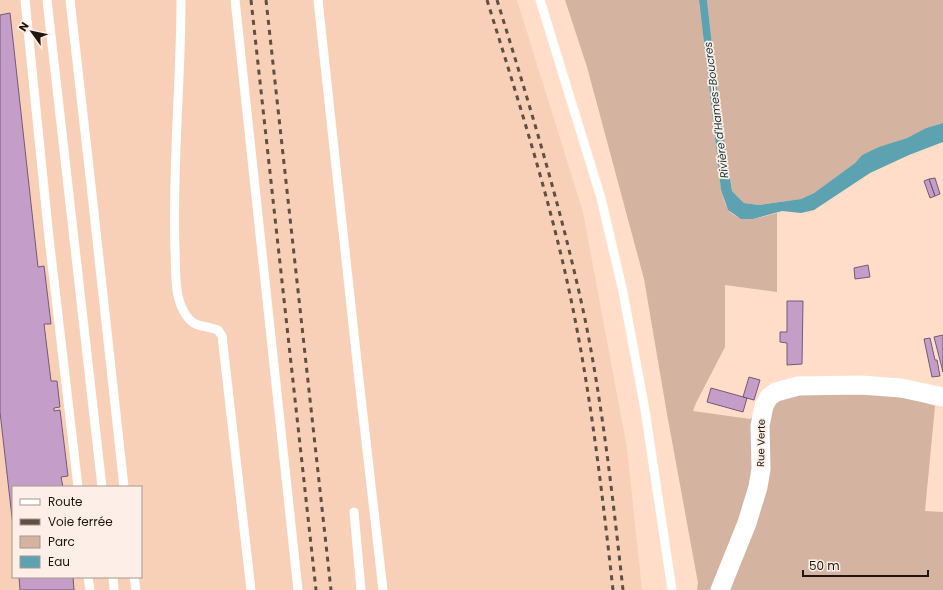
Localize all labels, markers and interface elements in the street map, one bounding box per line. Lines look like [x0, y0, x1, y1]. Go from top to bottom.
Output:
north arrow [12, 12, 52, 52]
text: N [15, 19, 33, 34]
water label: Rivière d'Hames-Boucres [700, 40, 732, 179]
street label: Rue Verte [753, 419, 769, 467]
legend [12, 486, 142, 578]
text: Route [48, 493, 82, 510]
text: Voie ferrée [48, 513, 113, 530]
text: Parc [48, 533, 75, 550]
scale bar [803, 552, 928, 578]
text: Eau [48, 553, 70, 570]
text: 50 m [809, 557, 840, 574]

